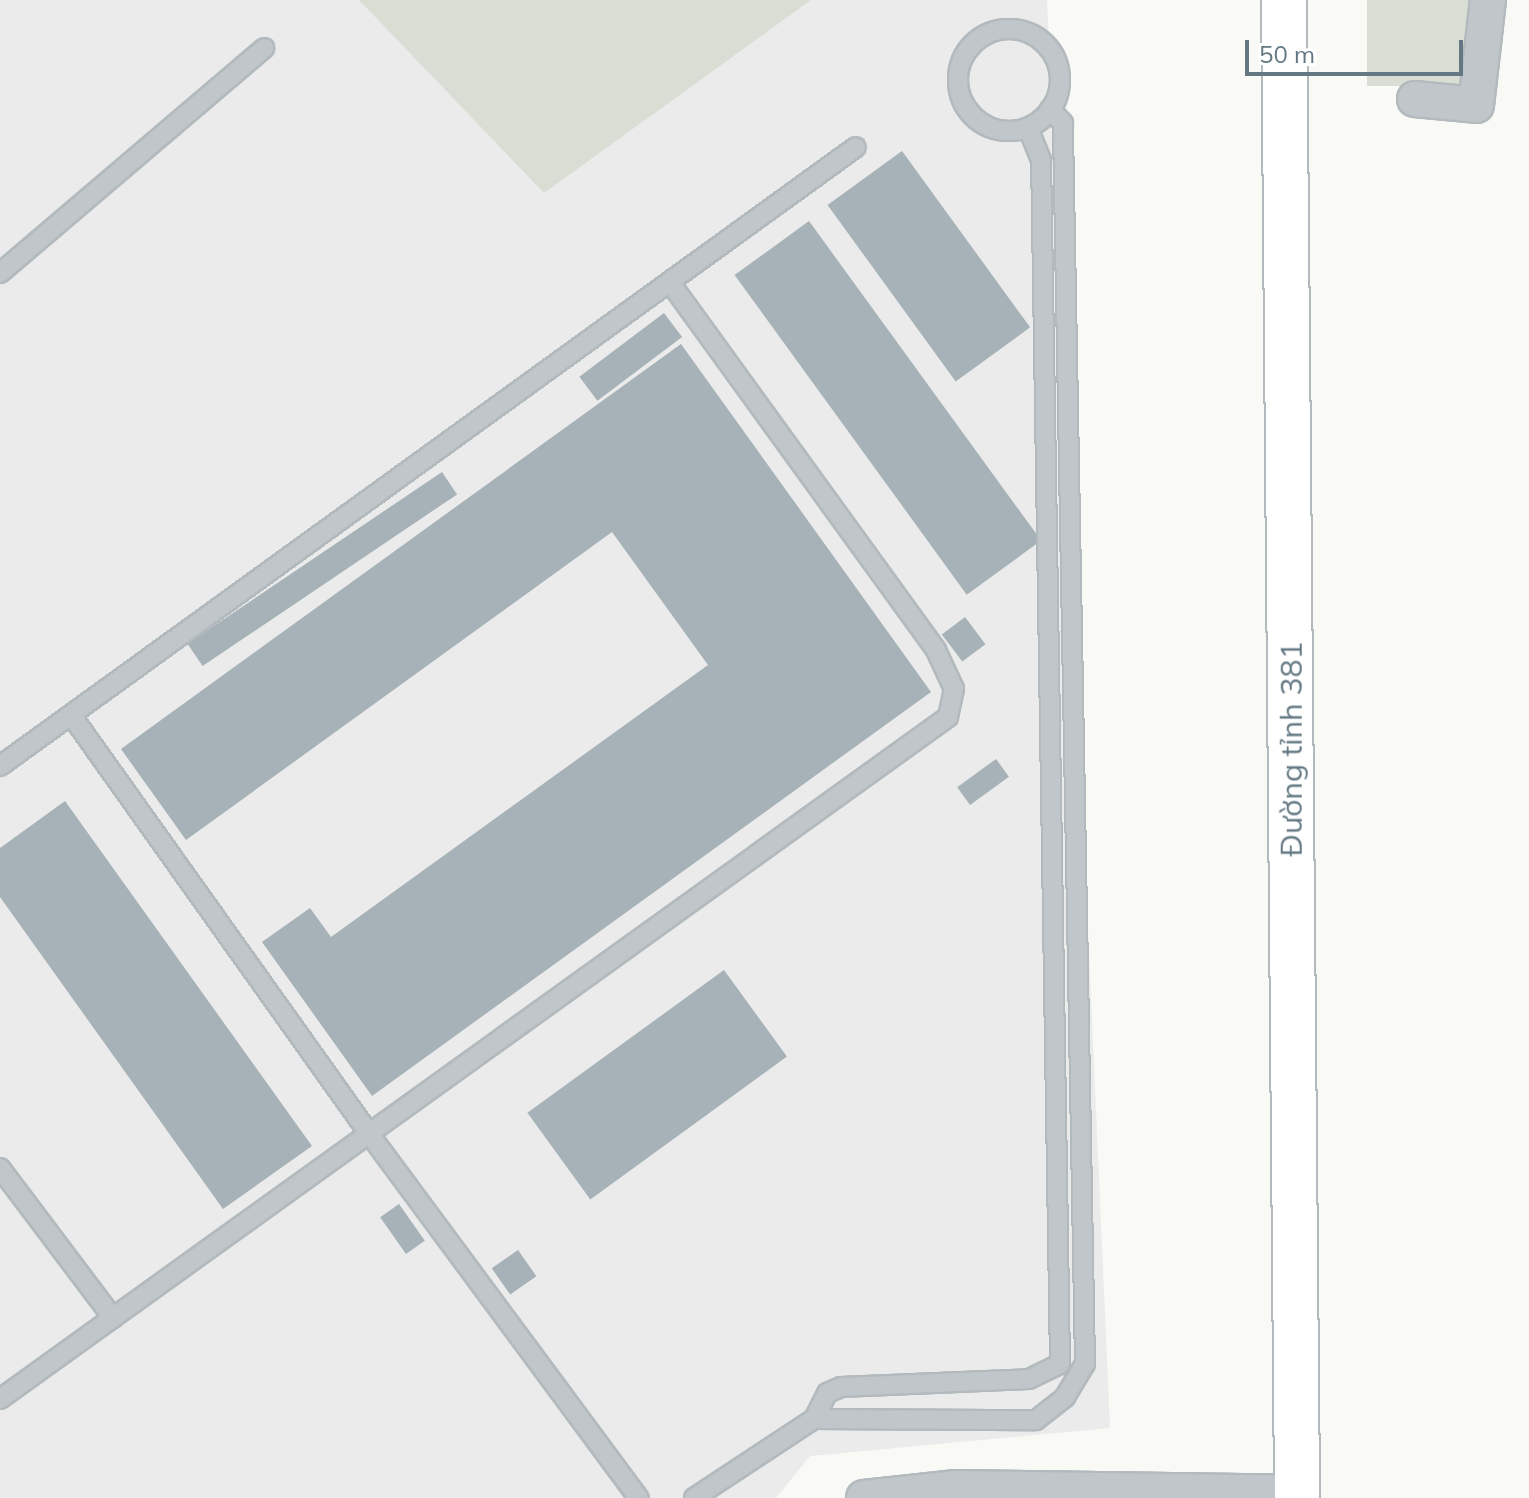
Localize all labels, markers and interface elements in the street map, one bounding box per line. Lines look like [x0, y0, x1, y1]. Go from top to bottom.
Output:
scale bar [1249, 24, 1467, 74]
text: 50 m [1259, 39, 1315, 69]
street label: Đường tỉnh 381 [1273, 642, 1309, 856]

